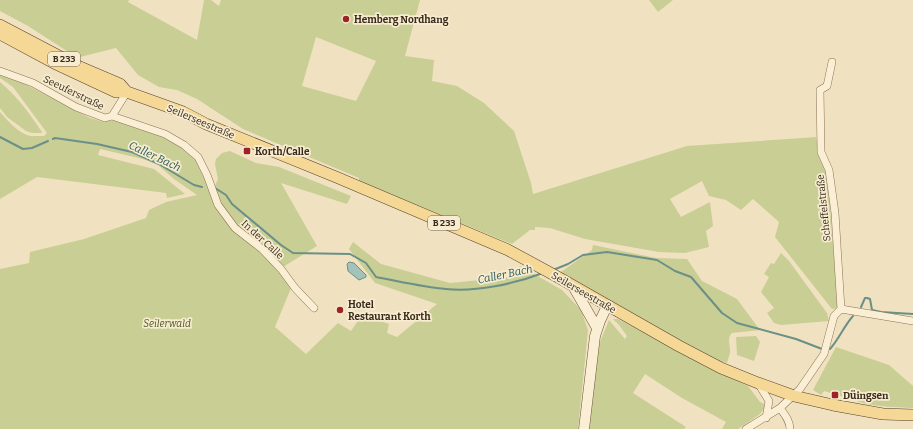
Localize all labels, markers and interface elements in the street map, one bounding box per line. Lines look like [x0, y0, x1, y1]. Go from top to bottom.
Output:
marker: Hemberg Nordhang [341, 14, 351, 24]
place label: Hemberg Nordhang [354, 14, 449, 26]
road number: B 233 [48, 52, 80, 66]
street label: Seeuferstraße [41, 73, 106, 113]
street label: Seilerseestraße [165, 102, 236, 142]
water label: Caller Bach [127, 139, 183, 174]
marker: Korth/Calle [242, 146, 252, 156]
place label: Korth/Calle [255, 146, 310, 158]
street label: Scheffelstraße [815, 174, 833, 242]
road number: B 233 [428, 216, 460, 230]
street label: In der Calle [239, 218, 286, 262]
water label: Caller Bach [476, 262, 534, 287]
street label: Seilerseestraße [549, 270, 618, 316]
place label: Hotel Restaurant Korth [348, 299, 431, 323]
marker: Hotel Restaurant Korth [335, 305, 345, 315]
park label: Seilerwald [143, 318, 191, 330]
marker: Düingsen [830, 390, 840, 400]
place label: Düingsen [843, 390, 889, 402]

